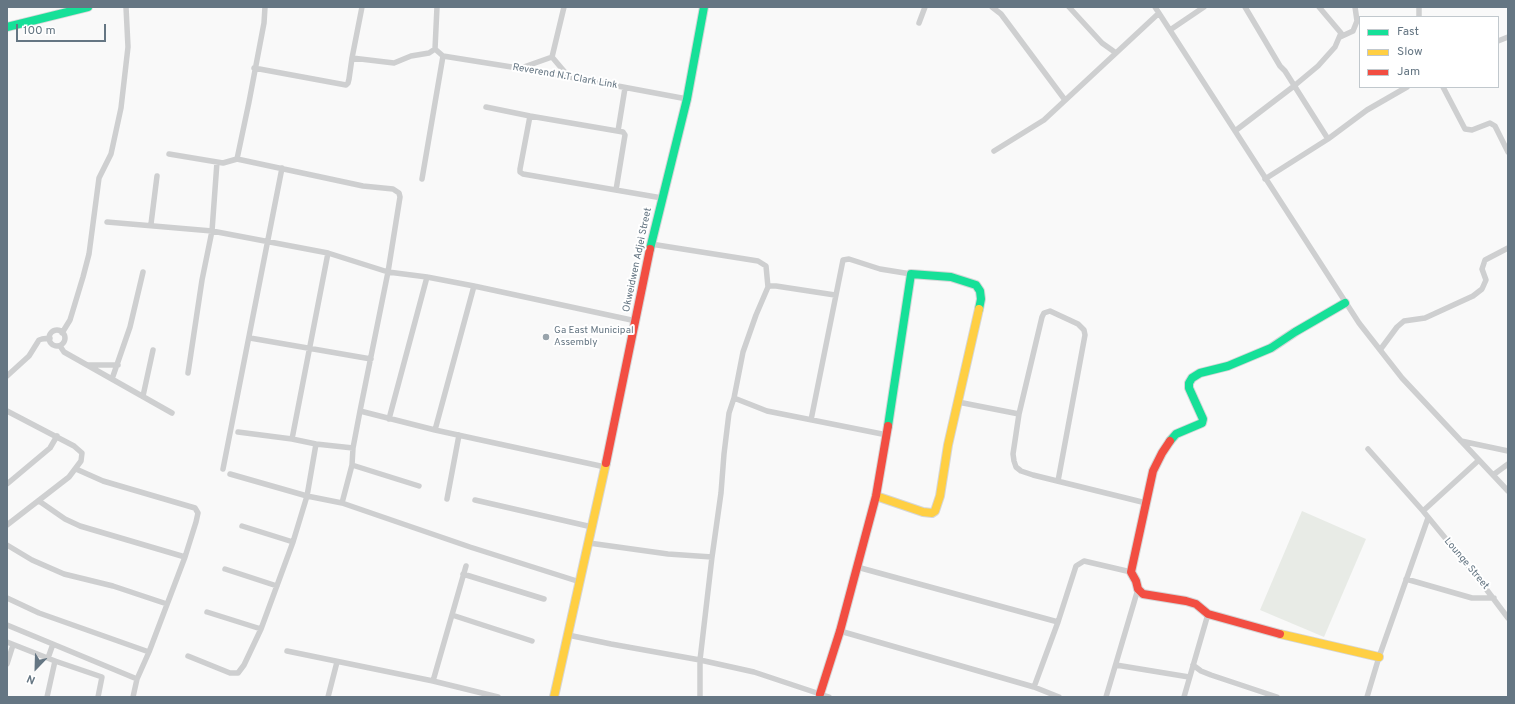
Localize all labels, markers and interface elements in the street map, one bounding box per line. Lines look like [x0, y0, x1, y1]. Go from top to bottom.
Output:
scale bar [18, 16, 108, 42]
legend [1359, 16, 1499, 88]
text: 100 m [23, 23, 56, 39]
text: Fast [1397, 24, 1419, 40]
text: Slow [1397, 44, 1423, 60]
street label: Reverend N.T Clark Link [512, 62, 618, 92]
text: Jam [1397, 64, 1420, 80]
street label: Okweidwen Adjei Street [621, 207, 655, 313]
place label: Ga East Municipal Assembly [554, 325, 634, 348]
marker: Ga East Municipal Assembly [541, 332, 551, 342]
street label: Lounge Street [1441, 536, 1491, 592]
north arrow [16, 648, 56, 688]
text: N [25, 671, 38, 687]

